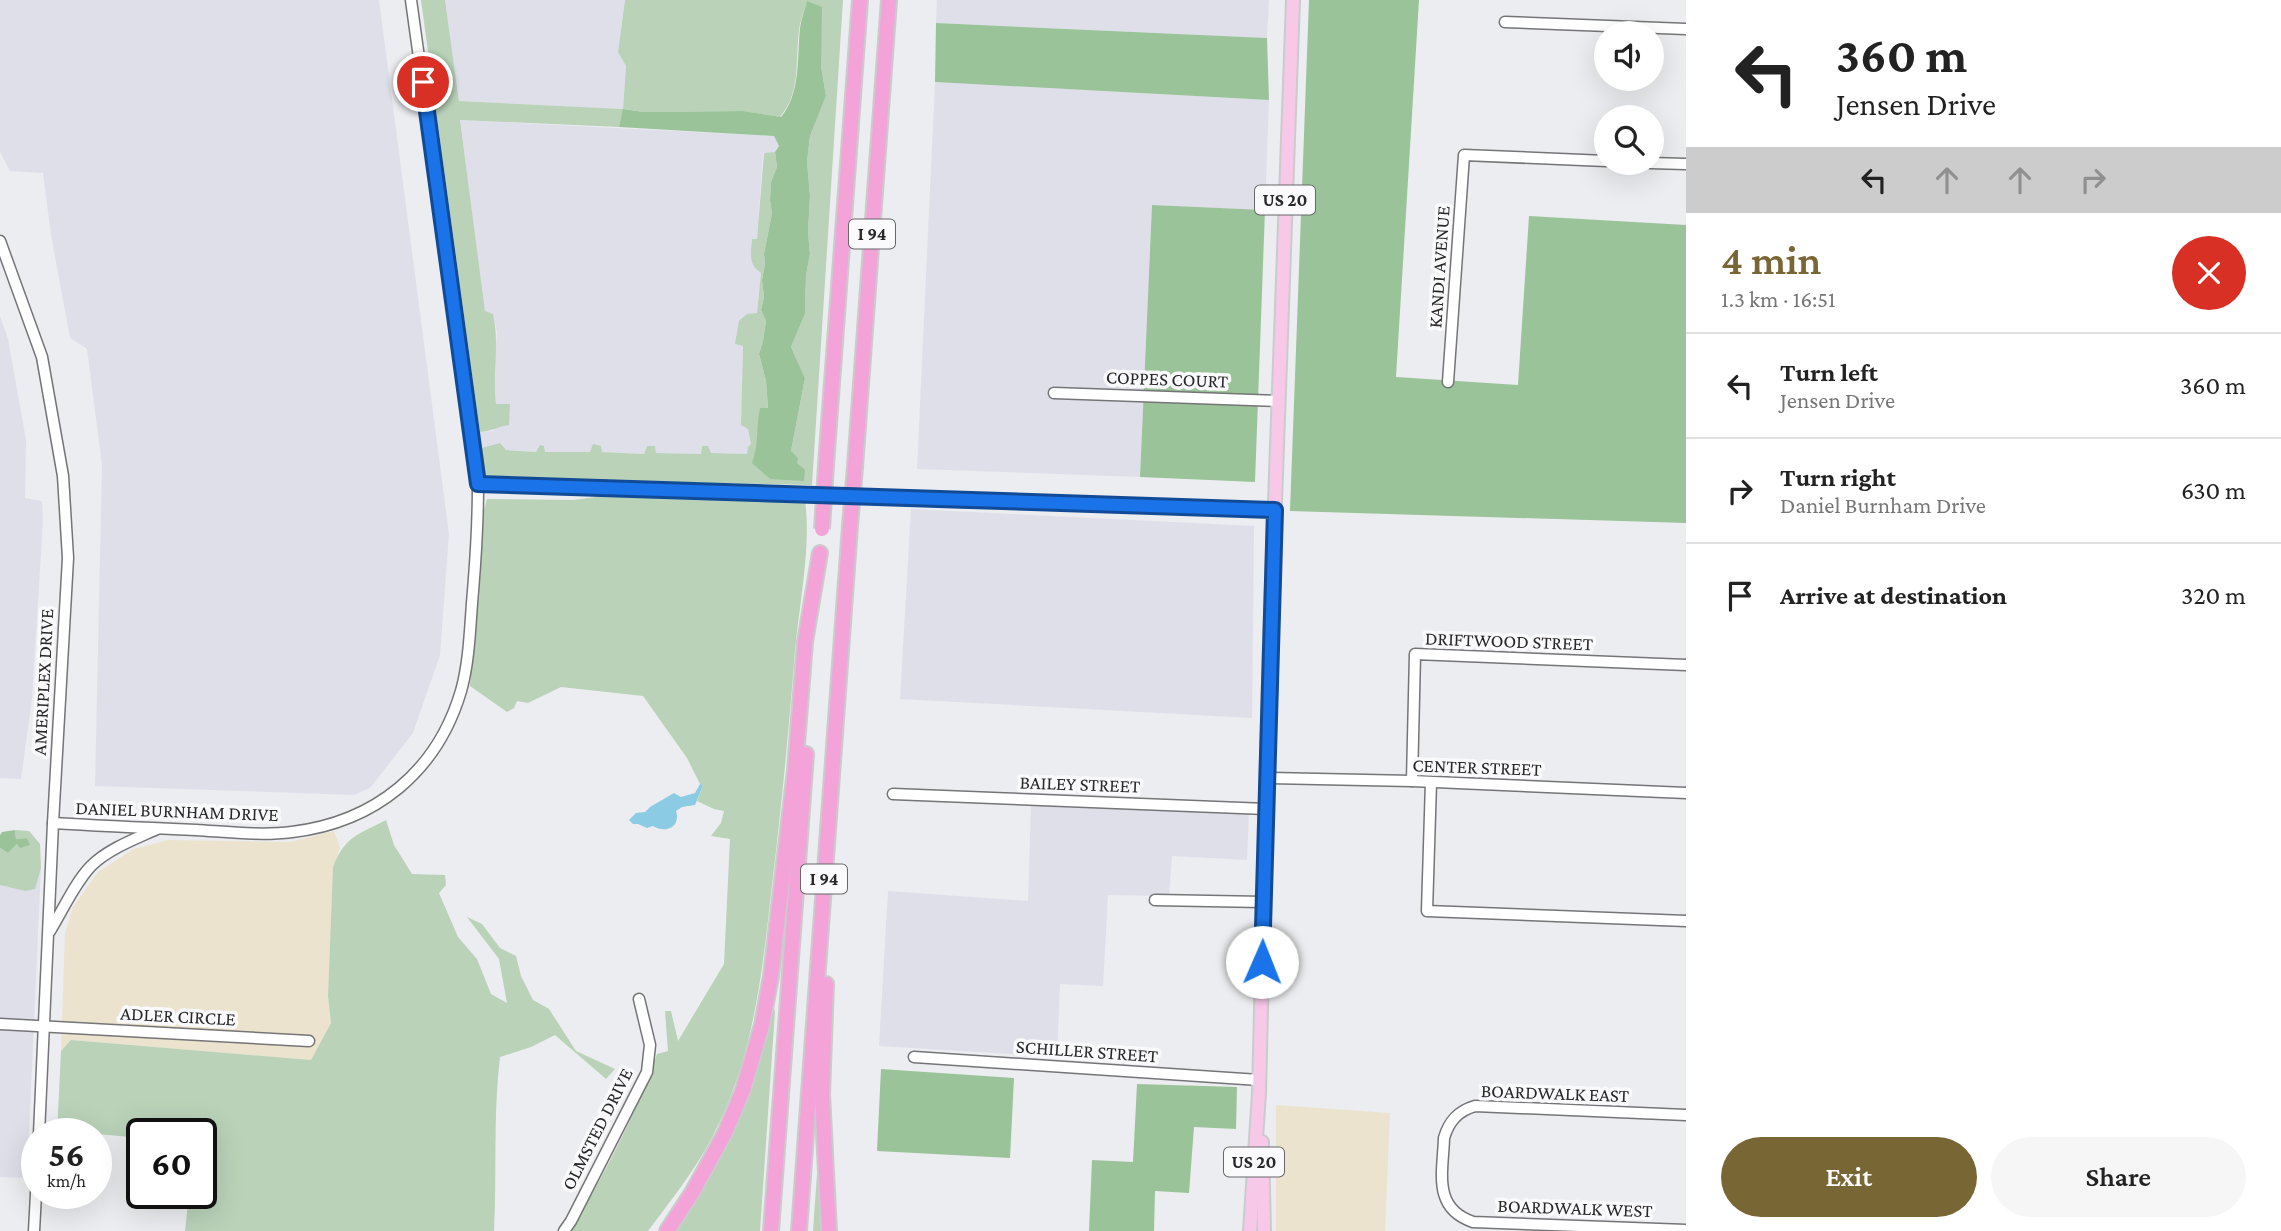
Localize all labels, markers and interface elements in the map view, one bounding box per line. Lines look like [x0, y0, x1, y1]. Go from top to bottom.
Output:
map controls [1594, 21, 1664, 175]
button: sound [1594, 21, 1664, 91]
icon: left [1721, 28, 1812, 119]
text: 360 m [1836, 28, 1967, 83]
pin [393, 52, 453, 112]
icon: arrive [404, 63, 442, 101]
text: Jensen Drive [1836, 86, 1996, 122]
button: search [1594, 105, 1664, 175]
icon: left [1855, 161, 1893, 199]
icon: ahead [1928, 161, 1966, 199]
icon: ahead [2001, 161, 2039, 199]
icon: right [2074, 161, 2112, 199]
road number: US 20 [1255, 186, 1315, 215]
street label: KANDI AVENUE [1424, 205, 1454, 329]
road number: I 94 [849, 220, 895, 248]
text: 4 min [1721, 236, 1821, 283]
button: close [2172, 236, 2246, 310]
text: 1.3 km · 16:51 [1721, 286, 1836, 312]
text: Turn left [1780, 358, 1878, 387]
street label: COPPES COURT [1106, 366, 1229, 392]
icon: left [1721, 367, 1759, 405]
text: 360 m [2180, 371, 2246, 400]
text: Jensen Drive [1780, 387, 1895, 413]
text: Turn right [1780, 463, 1896, 492]
icon: right [1721, 472, 1759, 510]
text: 630 m [2181, 476, 2246, 505]
text: Daniel Burnham Drive [1780, 492, 1986, 518]
icon: arrive [1721, 577, 1759, 615]
text: Arrive at destination [1780, 581, 2007, 610]
text: 320 m [2181, 581, 2246, 610]
street label: AMERIPLEX DRIVE [29, 608, 57, 756]
street label: DRIFTWOOD STREET [1425, 628, 1594, 654]
street label: CENTER STREET [1412, 754, 1543, 780]
street label: BAILEY STREET [1019, 771, 1141, 797]
street label: DANIEL BURNHAM DRIVE [75, 797, 279, 825]
road number: I 94 [801, 864, 847, 894]
position arrow [1225, 925, 1299, 999]
street label: ADLER CIRCLE [120, 1002, 236, 1030]
street label: SCHILLER STREET [1015, 1036, 1159, 1066]
street label: OLMSTED DRIVE [557, 1065, 637, 1193]
street label: BOARDWALK EAST [1480, 1080, 1630, 1106]
speed limit sign: 60 [126, 1118, 217, 1209]
text: 56 [48, 1135, 85, 1174]
button: Exit [1721, 1137, 1977, 1217]
button: Share [1991, 1137, 2246, 1217]
road number: US 20 [1224, 1148, 1284, 1176]
text: km/h [47, 1171, 86, 1191]
street label: BOARDWALK WEST [1497, 1195, 1654, 1221]

